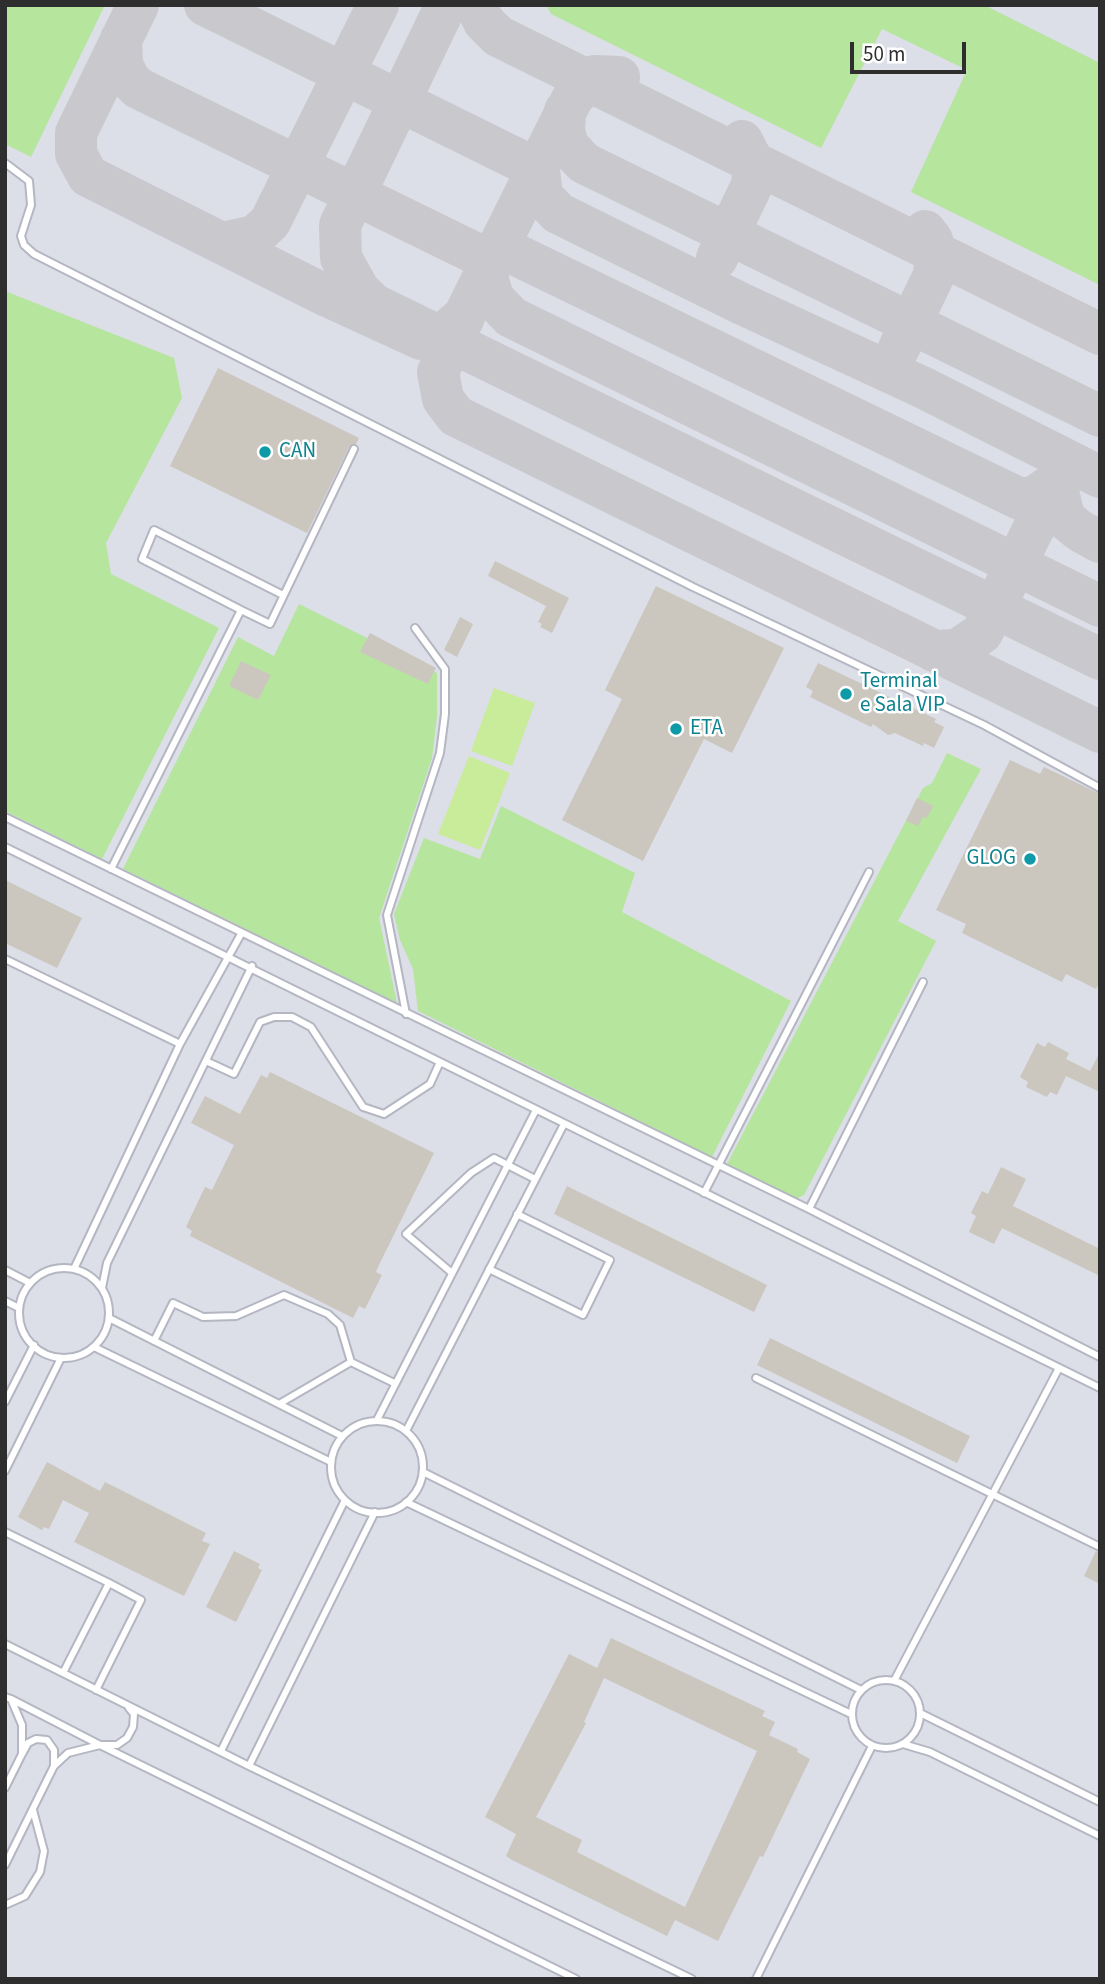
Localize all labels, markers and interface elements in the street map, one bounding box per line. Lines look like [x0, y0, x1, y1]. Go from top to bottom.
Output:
scale bar [853, 28, 968, 72]
text: 50 m [863, 39, 905, 69]
place label: CAN [279, 439, 316, 465]
marker: CAN [257, 444, 273, 460]
place label: Terminal e Sala VIP [860, 669, 945, 719]
marker: Terminal e Sala VIP [838, 686, 854, 702]
place label: ETA [690, 716, 723, 742]
marker: ETA [668, 721, 684, 737]
place label: GLOG [966, 846, 1016, 872]
marker: GLOG [1022, 851, 1038, 867]

